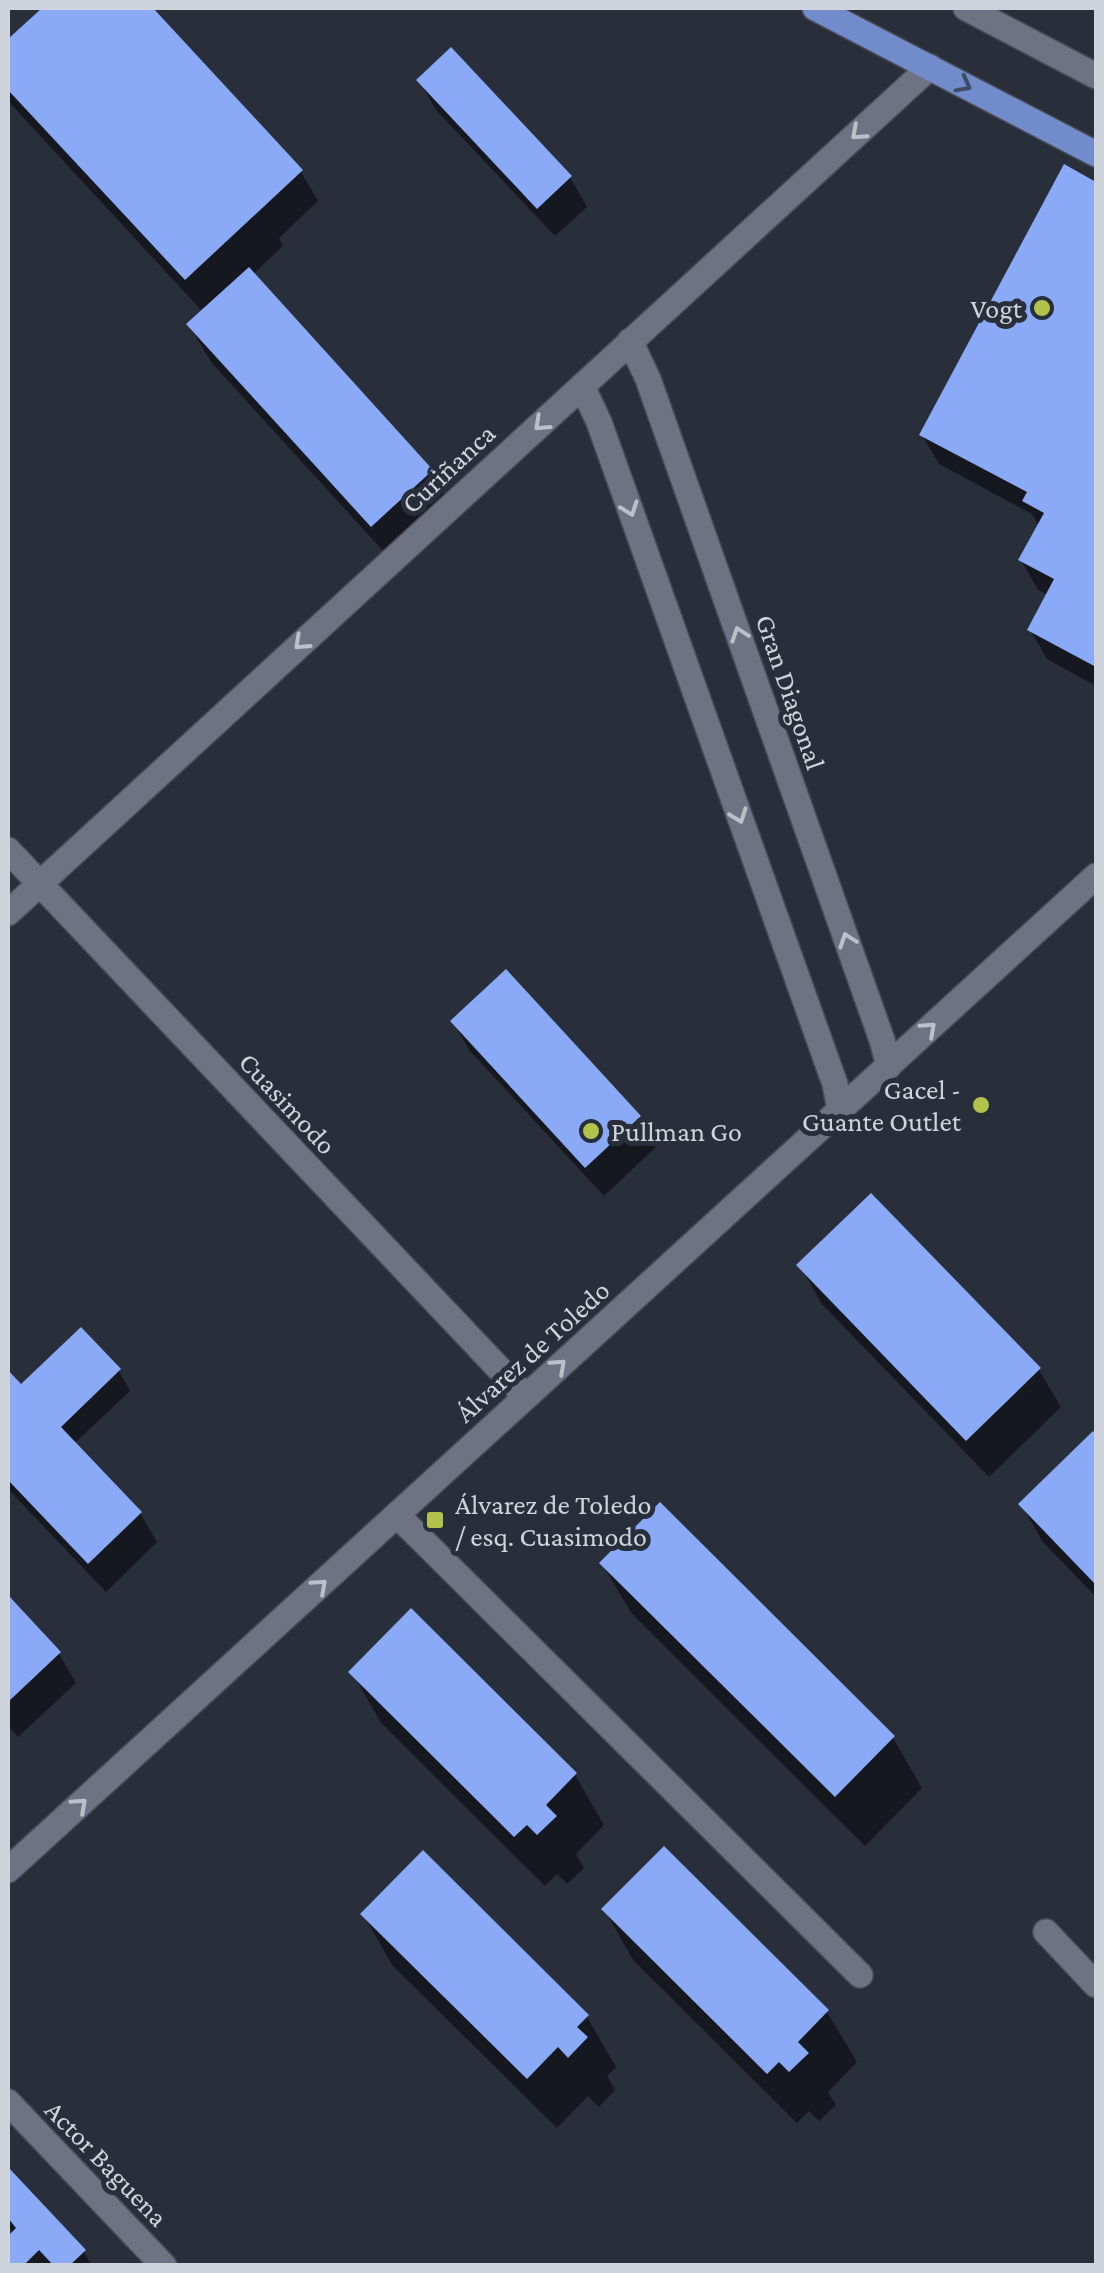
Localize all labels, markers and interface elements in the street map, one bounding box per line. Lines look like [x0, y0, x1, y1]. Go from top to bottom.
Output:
one-way arrow [953, 73, 971, 92]
one-way arrow [851, 121, 870, 139]
place label: Vogt [971, 293, 1023, 324]
marker: Vogt [1031, 297, 1053, 319]
one-way arrow [534, 412, 553, 430]
street label: Curiñanca [395, 417, 501, 519]
one-way arrow [618, 500, 639, 517]
street label: Gran Diagonal [750, 611, 832, 774]
one-way arrow [730, 626, 750, 643]
one-way arrow [295, 631, 313, 649]
one-way arrow [727, 806, 748, 823]
one-way arrow [838, 933, 859, 950]
one-way arrow [917, 1023, 936, 1041]
street label: Cuasimodo [233, 1046, 342, 1161]
place label: Gacel - Guante Outlet [802, 1074, 962, 1137]
marker: Gacel - Guante Outlet [970, 1094, 992, 1116]
place label: Pullman Go [611, 1116, 742, 1147]
marker: Pullman Go [580, 1120, 602, 1142]
street label: Álvarez de Toledo [449, 1274, 616, 1429]
one-way arrow [547, 1360, 566, 1378]
place label: Álvarez de Toledo / esq. Cuasimodo [455, 1489, 651, 1552]
marker: Álvarez de Toledo / esq. Cuasimodo [424, 1509, 446, 1531]
one-way arrow [308, 1579, 326, 1597]
one-way arrow [68, 1799, 86, 1817]
street label: Actor Baguena [39, 2094, 174, 2233]

